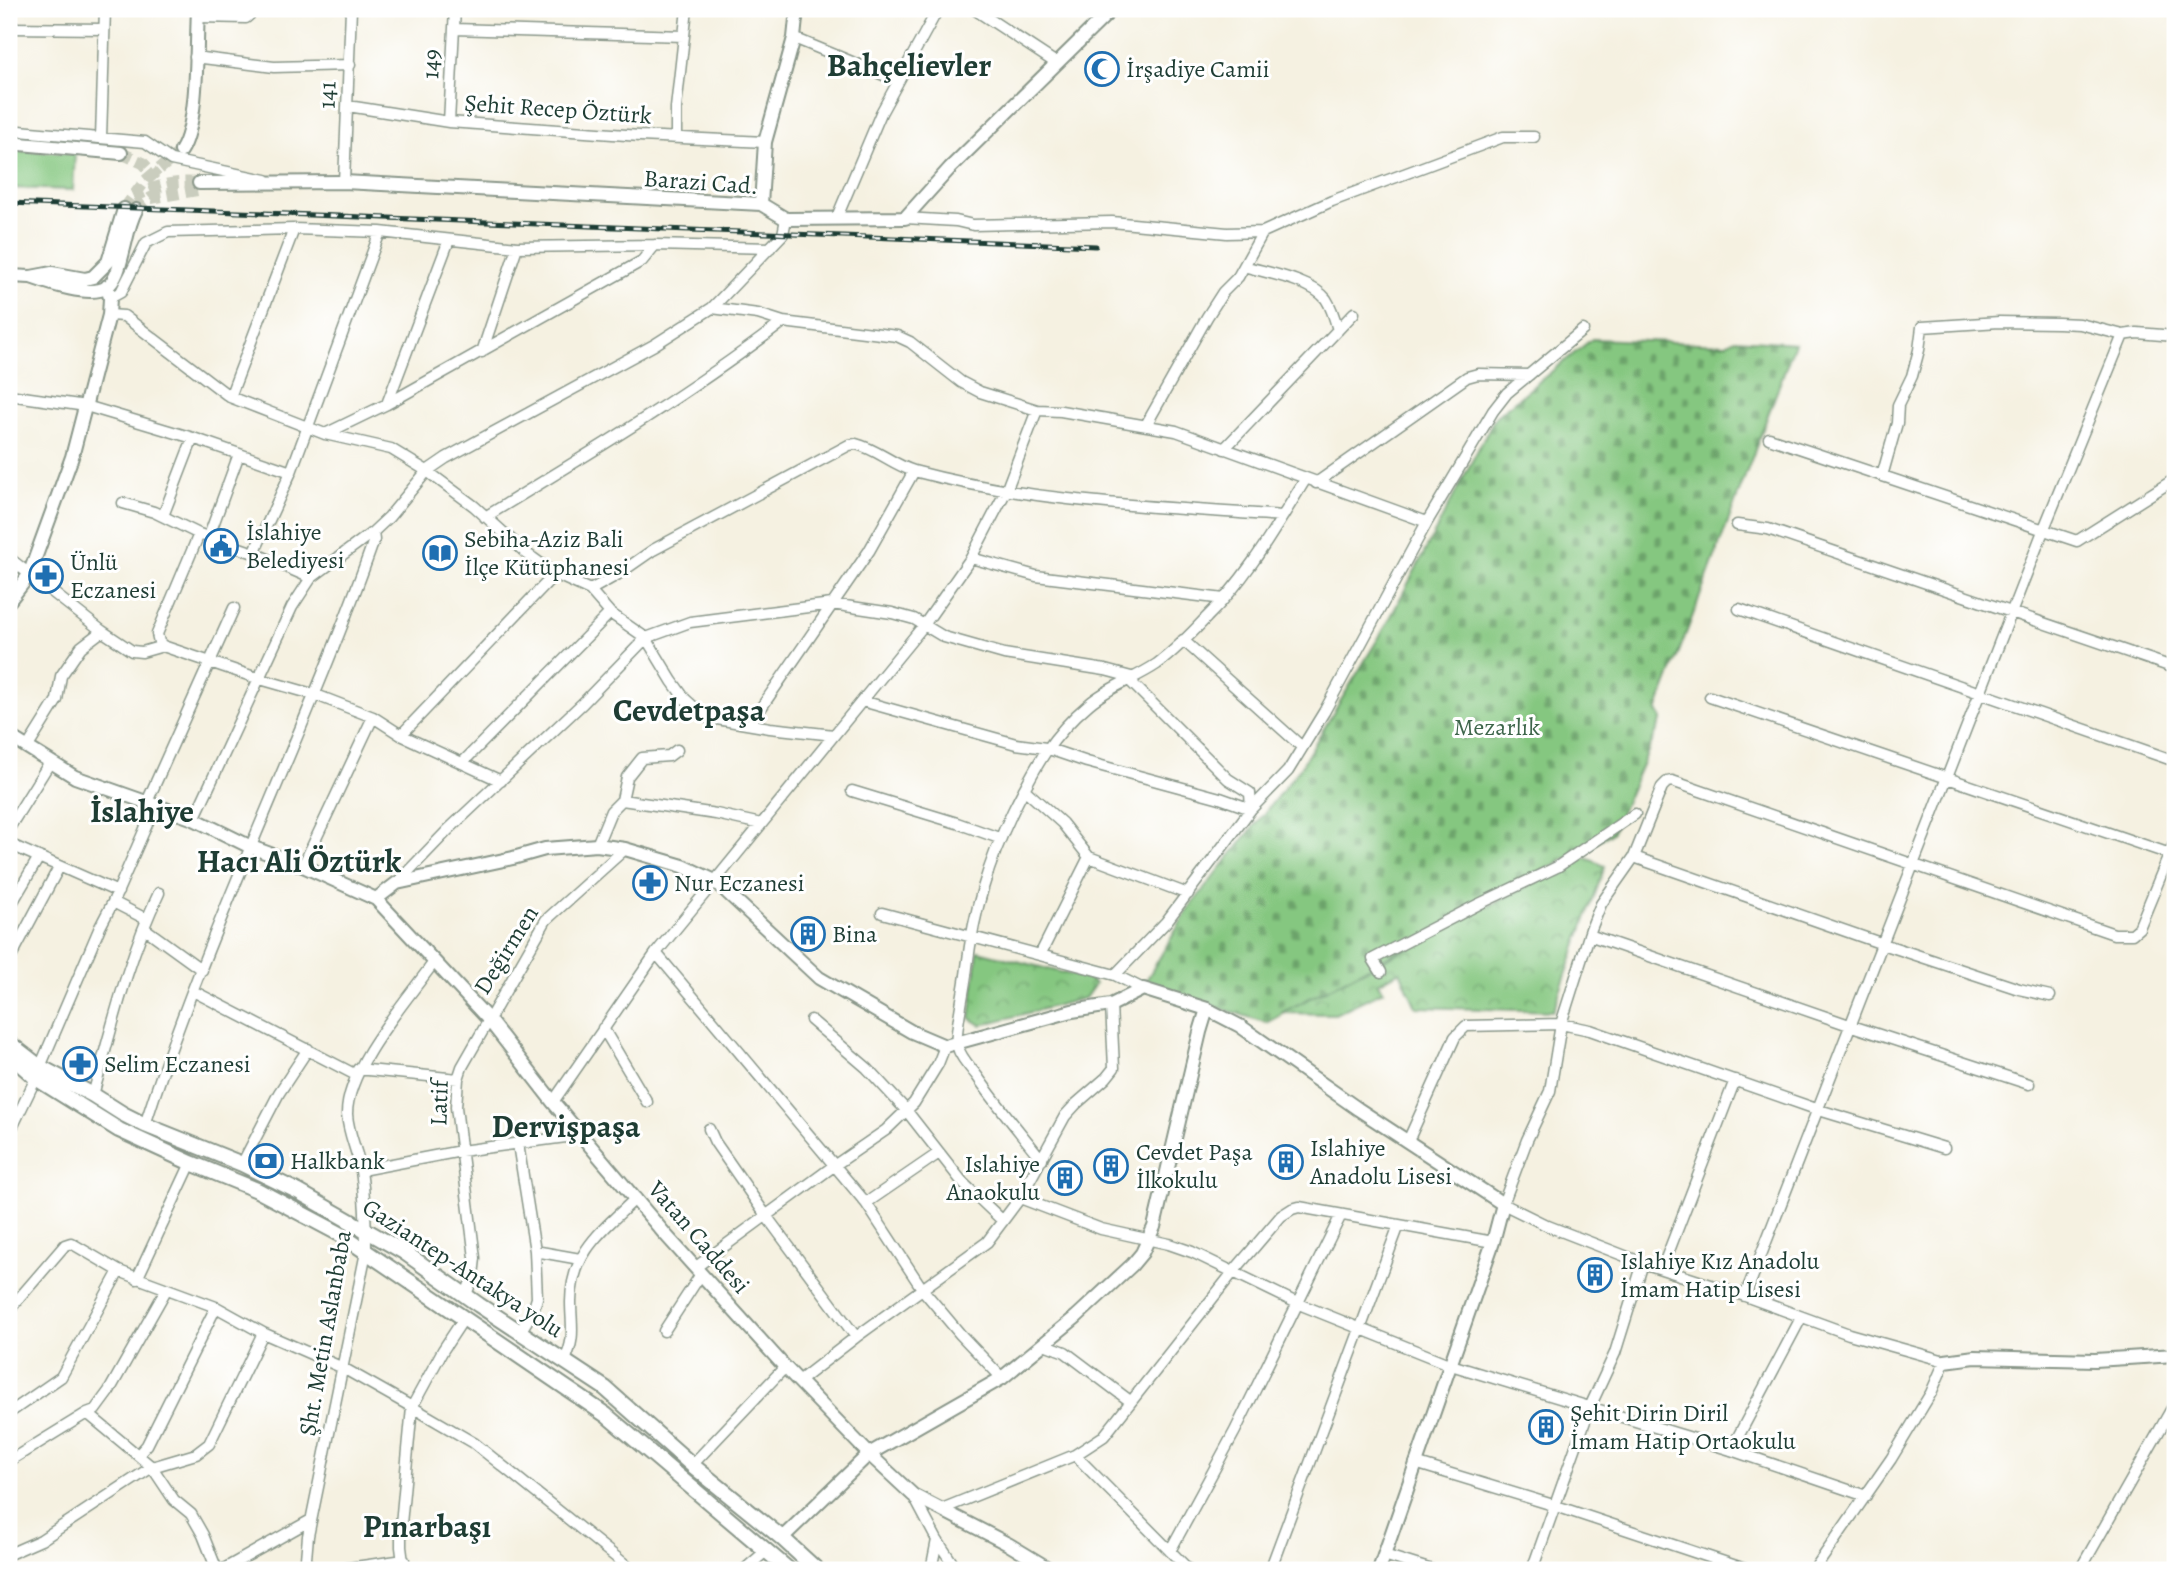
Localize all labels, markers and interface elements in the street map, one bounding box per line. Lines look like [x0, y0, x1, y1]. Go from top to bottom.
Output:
district label: Bahçelievler [827, 43, 991, 87]
street label: 149 [414, 48, 448, 80]
mosque icon: İrşadiye Camii [1083, 50, 1121, 88]
place label: İrşadiye Camii [1126, 53, 1270, 85]
street label: 141 [311, 81, 343, 109]
street label: Şehit Recep Öztürk [463, 86, 653, 132]
street label: Barazi Cad. [643, 162, 759, 202]
place label: İslahiye Belediyesi [246, 516, 345, 576]
place label: Sebiha-Aziz Bali İlçe Kütüphanesi [464, 523, 629, 583]
public building icon: İslahiye Belediyesi [202, 527, 240, 565]
library icon: Sebiha-Aziz Bali İlçe Kütüphanesi [421, 534, 459, 572]
place label: Ünlü Eczanesi [70, 546, 156, 606]
pharmacy icon: Ünlü Eczanesi [27, 557, 65, 595]
district label: Cevdetpaşa [613, 688, 766, 732]
park label: Mezarlık [1454, 711, 1540, 743]
district label: İslahiye [90, 789, 194, 833]
district label: Hacı Ali Öztürk [197, 839, 402, 883]
pharmacy icon: Nur Eczanesi [631, 864, 669, 902]
place label: Nur Eczanesi [674, 867, 805, 899]
street label: Değirmen [466, 899, 546, 1001]
building icon: Bina [789, 915, 827, 953]
place label: Bina [832, 918, 878, 950]
pharmacy icon: Selim Eczanesi [61, 1045, 99, 1083]
place label: Selim Eczanesi [104, 1048, 251, 1080]
street label: Latif [422, 1076, 456, 1127]
district label: Dervişpaşa [492, 1104, 641, 1148]
place label: Islahiye Anadolu Lisesi [1309, 1132, 1452, 1192]
place label: Cevdet Paşa İlkokulu [1136, 1136, 1253, 1196]
bank icon: Halkbank [247, 1142, 285, 1180]
building icon: Islahiye Anadolu Lisesi [1267, 1143, 1305, 1181]
place label: Halkbank [290, 1145, 385, 1177]
building icon: Cevdet Paşa İlkokulu [1092, 1147, 1130, 1185]
place label: Islahiye Anaokulu [945, 1148, 1040, 1208]
building icon: Islahiye Anaokulu [1046, 1159, 1084, 1197]
street label: Vatan Caddesi [640, 1173, 757, 1300]
street label: Gaziantep-Antakya yolu [356, 1191, 570, 1345]
street label: Şht. Metin Aslanbaba [291, 1227, 359, 1438]
place label: Islahiye Kız Anadolu İmam Hatip Lisesi [1620, 1245, 1819, 1305]
building icon: Islahiye Kız Anadolu İmam Hatip Lisesi [1576, 1256, 1614, 1294]
place label: Şehit Dirin Diril İmam Hatip Ortaokulu [1570, 1397, 1796, 1457]
building icon: Şehit Dirin Diril İmam Hatip Ortaokulu [1527, 1408, 1565, 1446]
district label: Pınarbaşı [363, 1504, 491, 1548]

